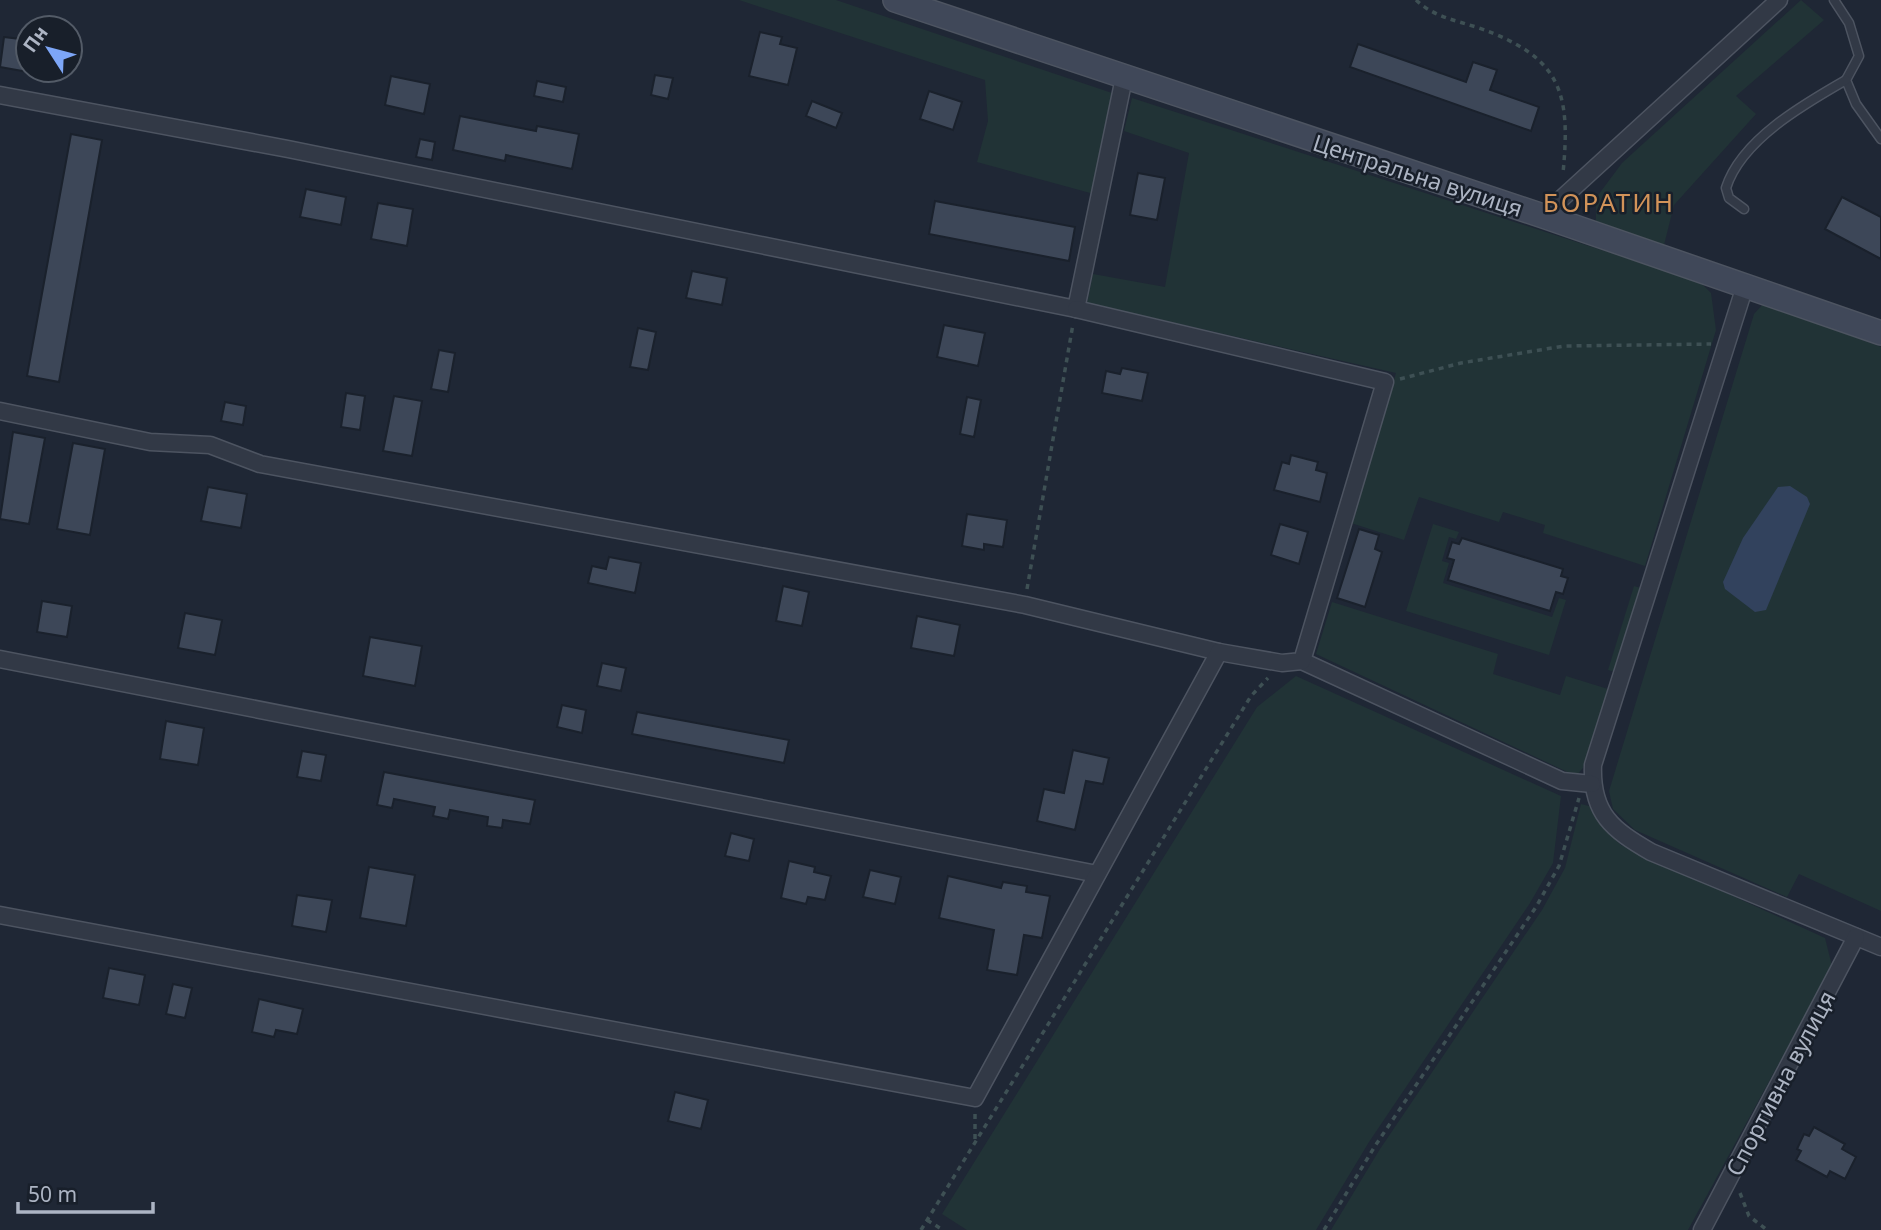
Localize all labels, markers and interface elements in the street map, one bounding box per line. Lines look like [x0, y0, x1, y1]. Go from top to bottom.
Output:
north arrow [14, 14, 84, 84]
text: Пн [17, 20, 54, 58]
street label: Центральна вулиця [1309, 126, 1527, 224]
district label: БОРАТИН [1543, 184, 1675, 220]
street label: Спортивна вулиця [1718, 985, 1842, 1181]
scale bar [18, 1170, 152, 1214]
text: 50 m [28, 1180, 77, 1208]

